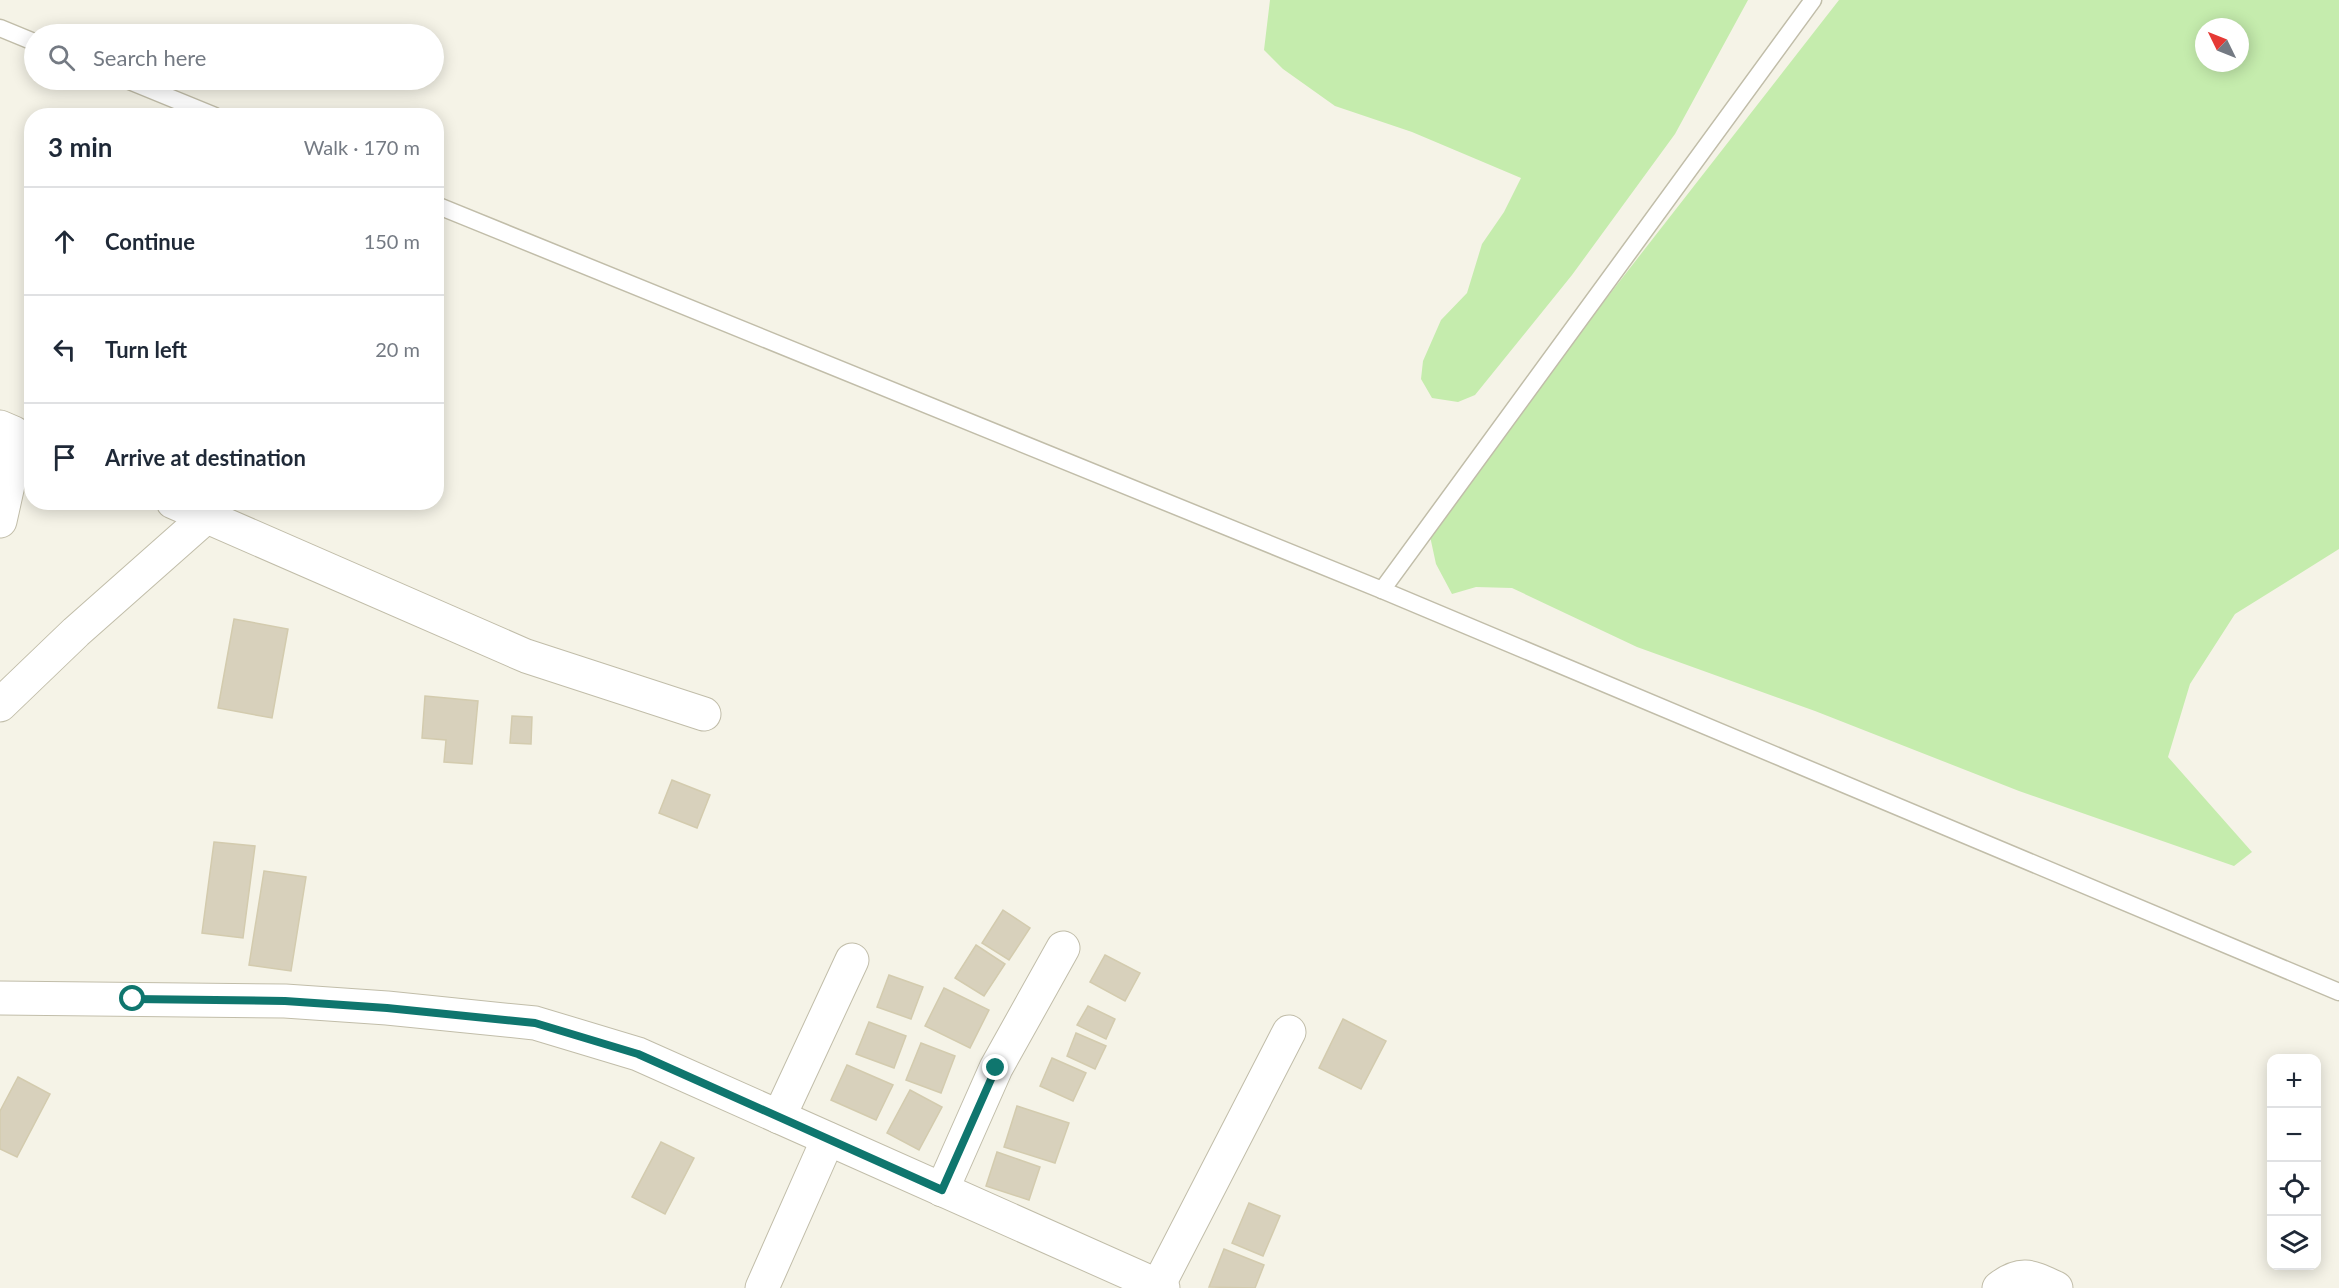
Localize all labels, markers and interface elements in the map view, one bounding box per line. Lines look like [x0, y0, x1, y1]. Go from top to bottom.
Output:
north arrow [2195, 18, 2249, 72]
search box [24, 24, 444, 90]
icon: search [45, 41, 78, 74]
text: Search here [93, 44, 206, 71]
text: 3 min [48, 131, 112, 163]
text: Walk · 170 m [304, 135, 420, 159]
icon: ahead [48, 225, 81, 258]
text: Continue [105, 228, 195, 255]
text: 150 m [364, 229, 420, 253]
icon: left [48, 333, 81, 366]
text: Turn left [105, 336, 187, 363]
text: 20 m [375, 337, 420, 361]
icon: arrive [48, 441, 81, 474]
text: Arrive at destination [105, 444, 306, 471]
route start [119, 985, 145, 1011]
route end [982, 1054, 1008, 1080]
map controls [2267, 1054, 2321, 1270]
button: + [2267, 1054, 2321, 1108]
button: − [2267, 1108, 2321, 1162]
button: locate [2267, 1162, 2321, 1216]
button: layers [2267, 1216, 2321, 1270]

